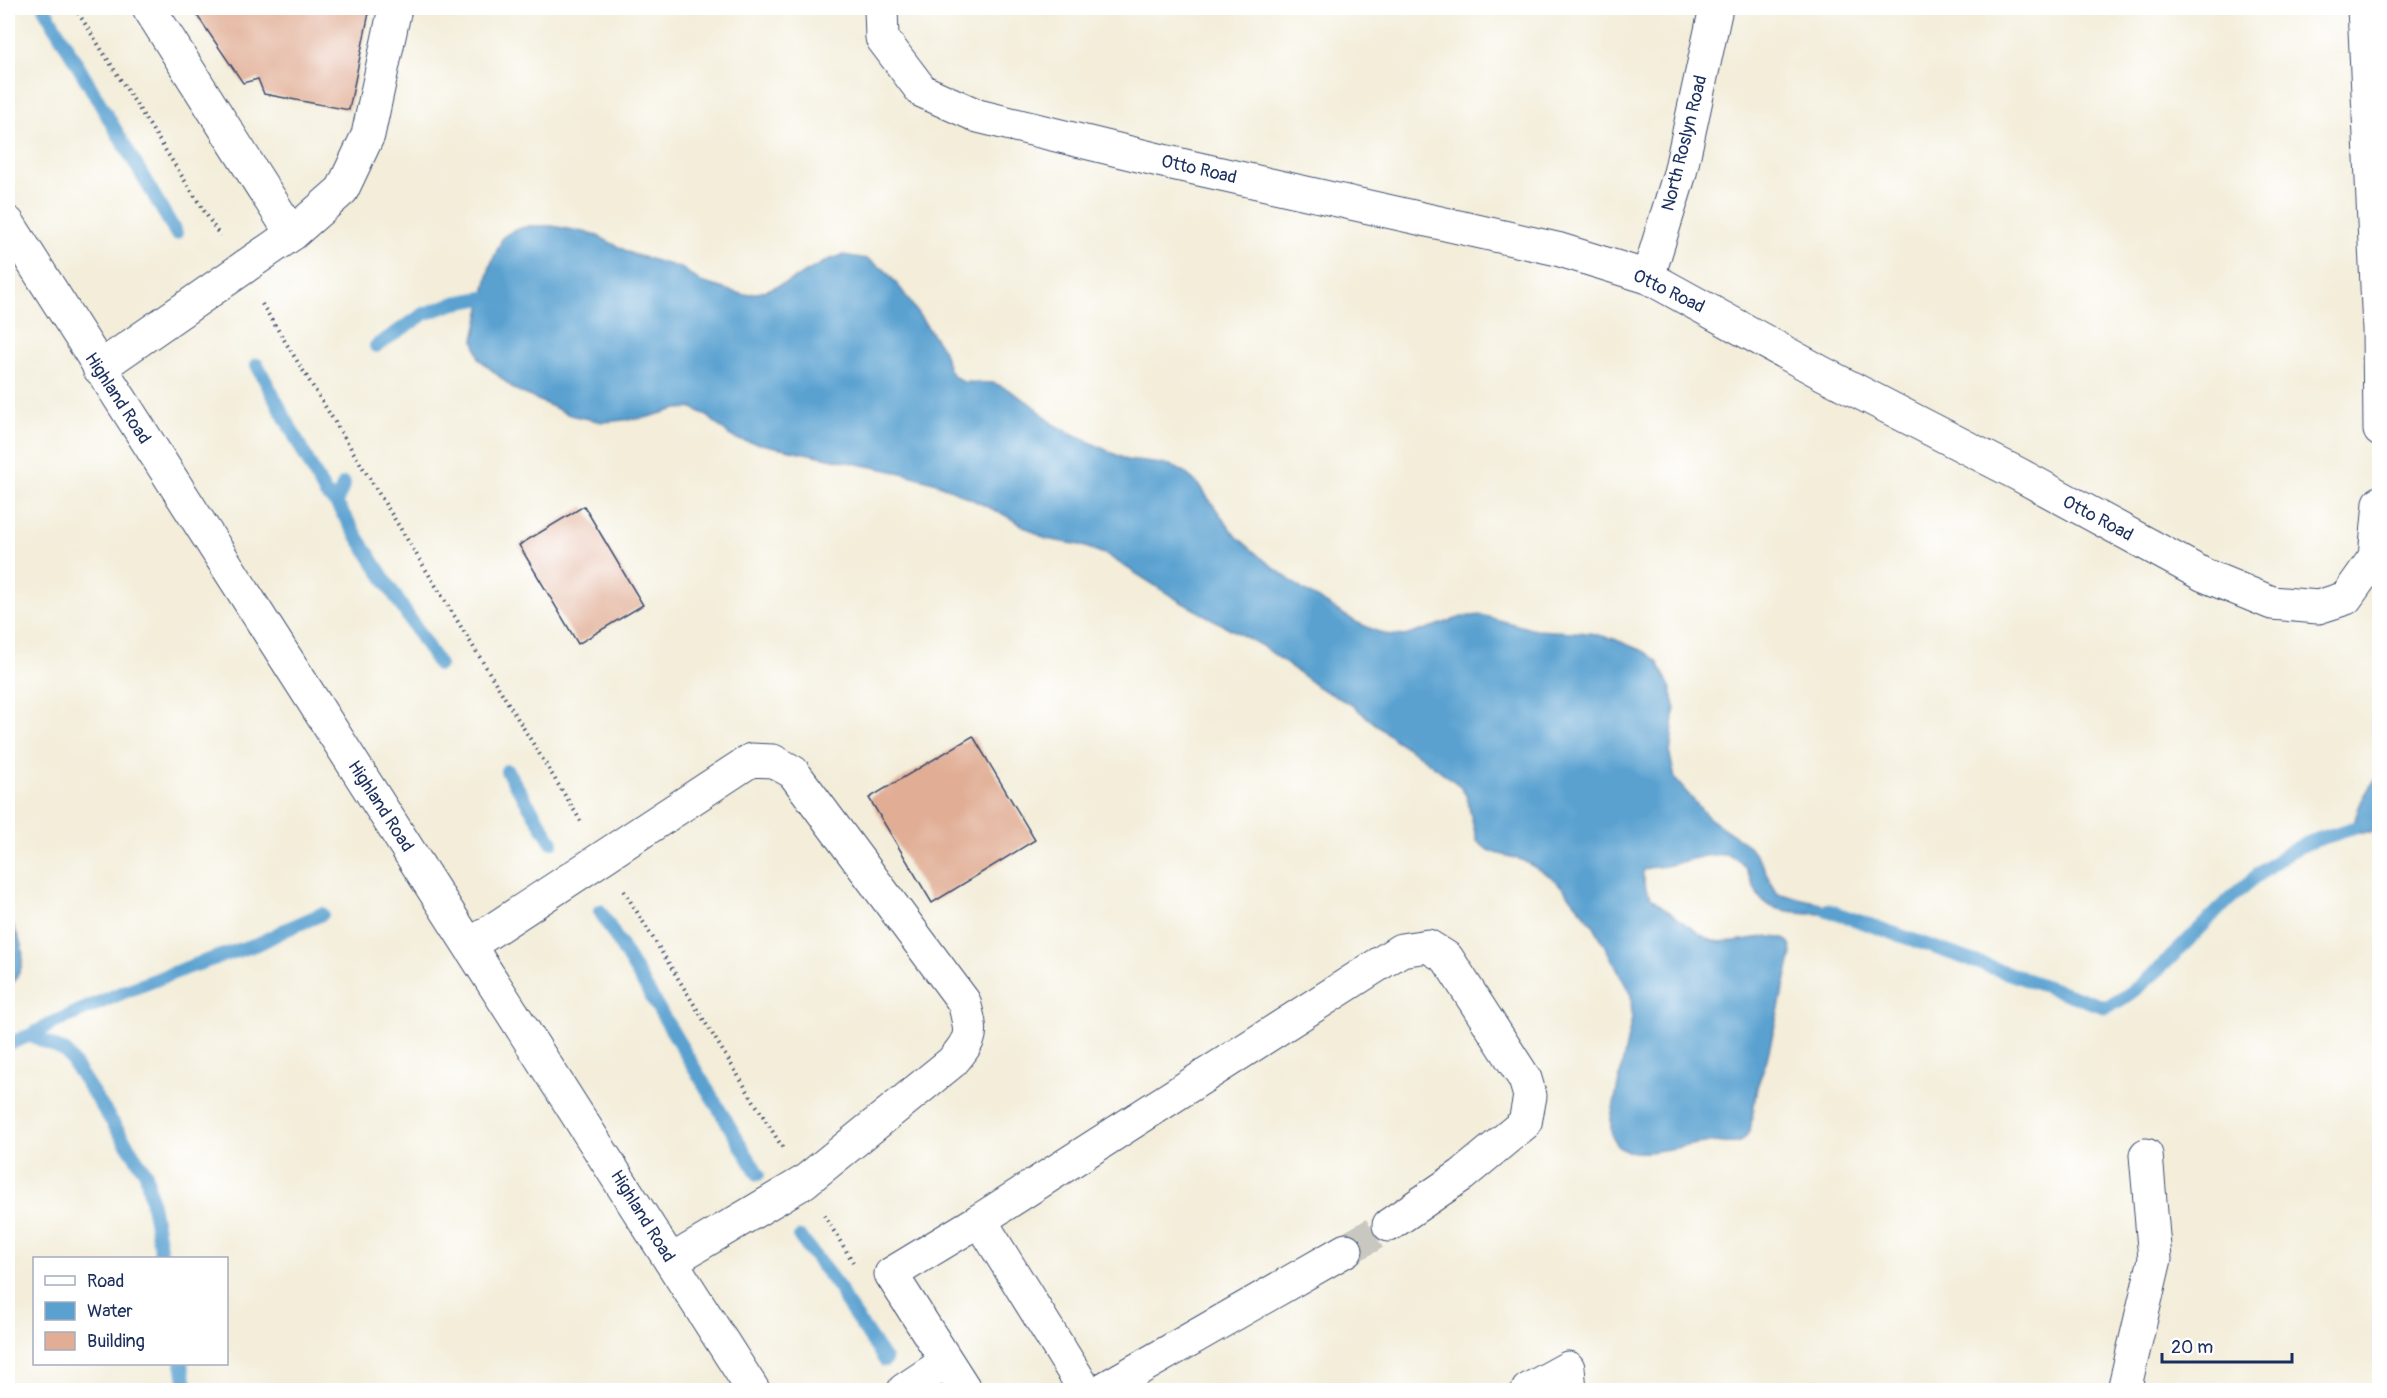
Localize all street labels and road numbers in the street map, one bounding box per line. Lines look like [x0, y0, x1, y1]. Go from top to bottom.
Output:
street label: North Roslyn Road [1656, 73, 1712, 214]
street label: Otto Road [1159, 150, 1239, 189]
street label: Otto Road [1629, 264, 1708, 319]
street label: Highland Road [79, 348, 156, 448]
street label: Otto Road [2058, 490, 2137, 547]
street label: Highland Road [342, 756, 419, 856]
street label: Highland Road [605, 1166, 680, 1267]

